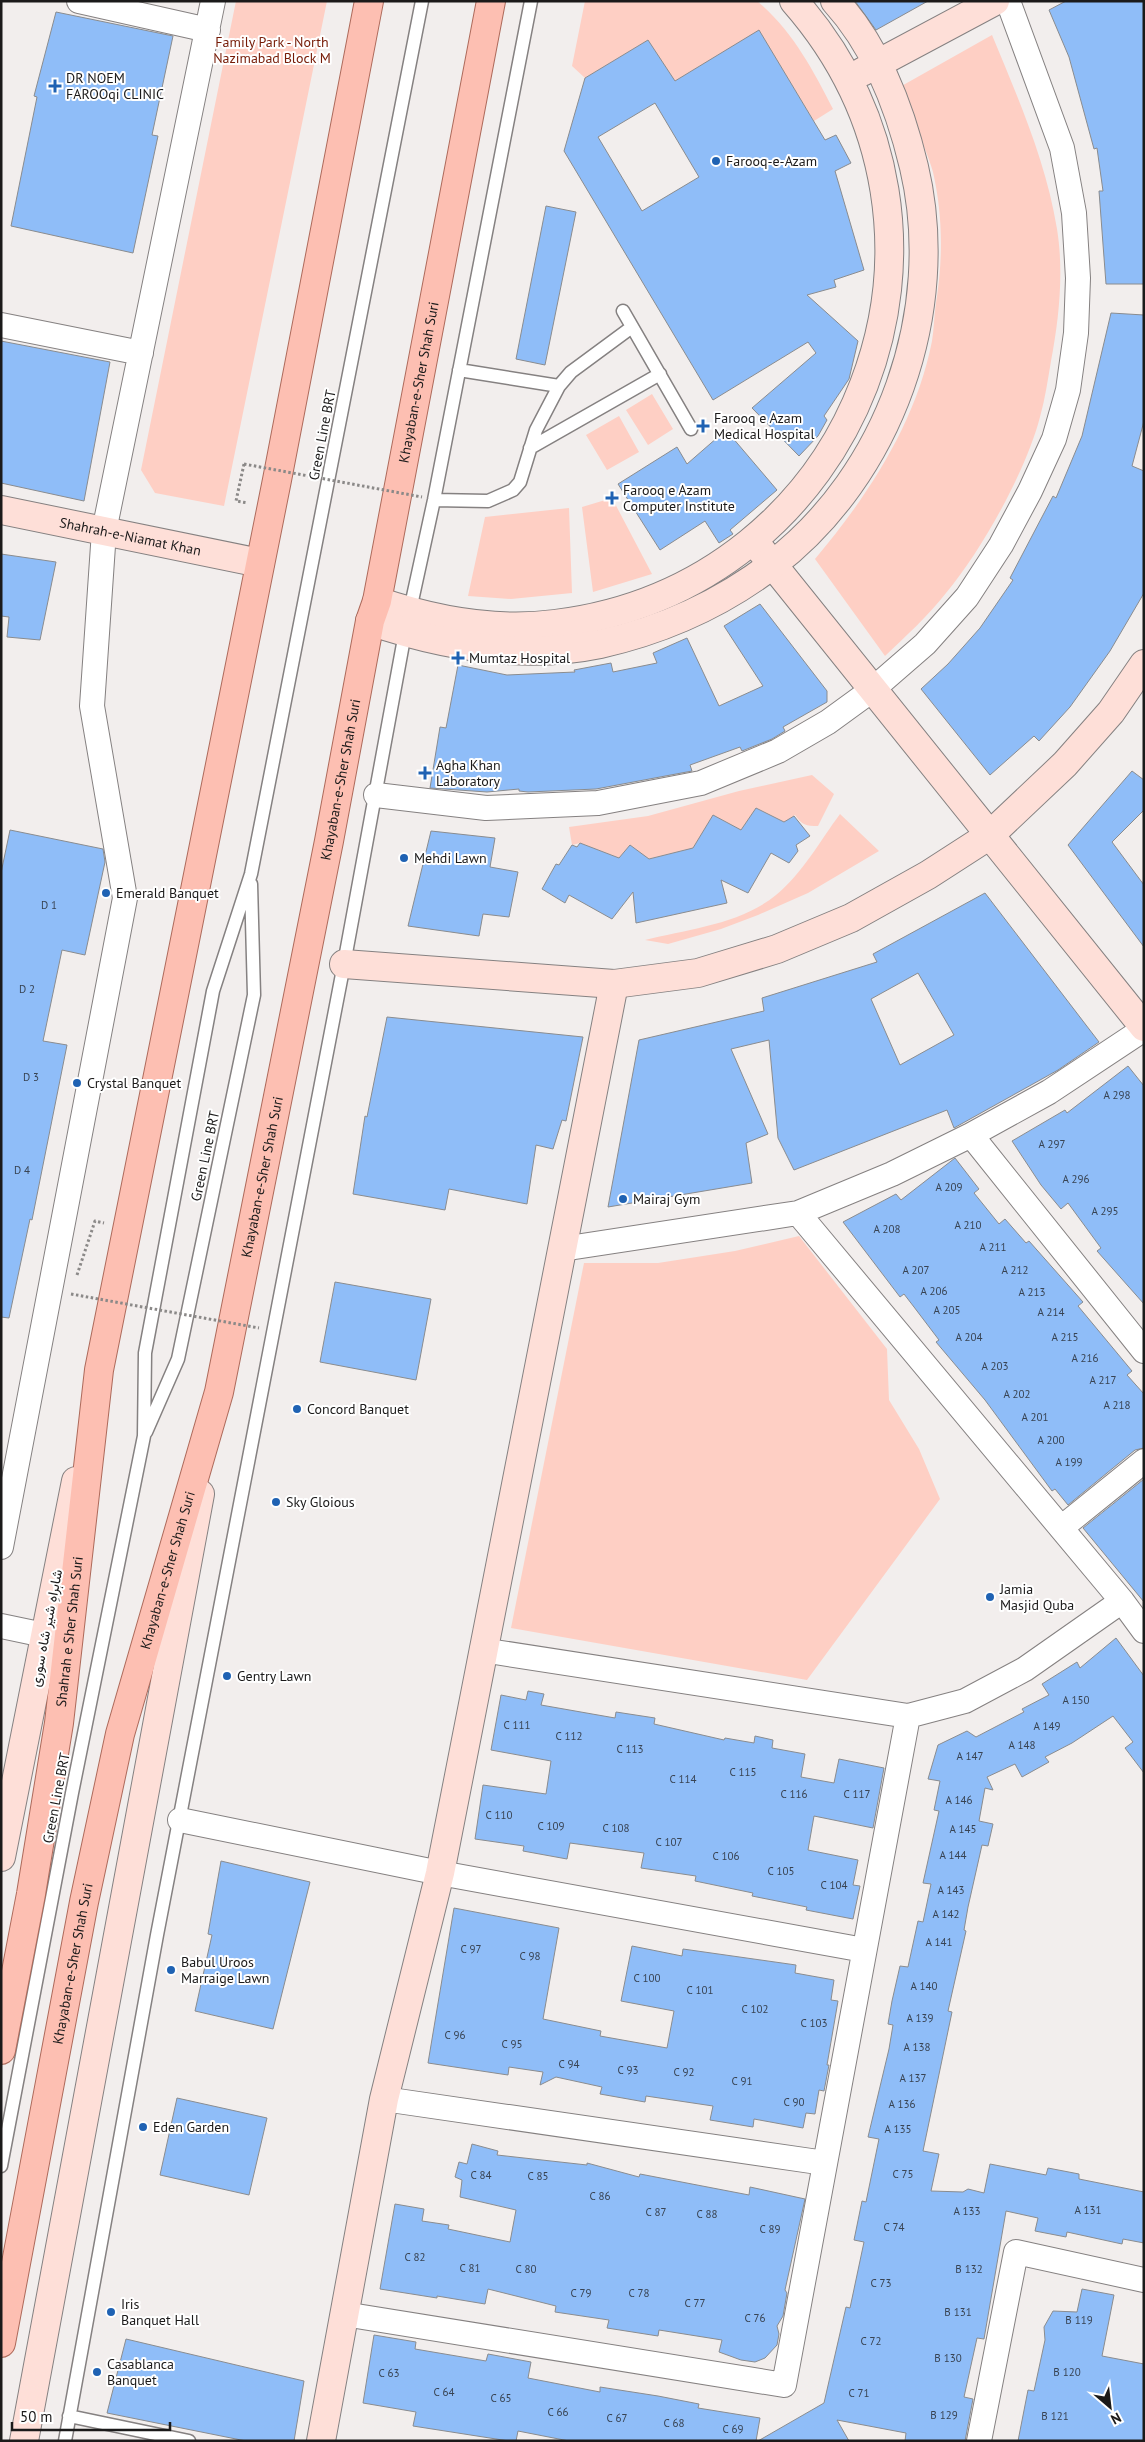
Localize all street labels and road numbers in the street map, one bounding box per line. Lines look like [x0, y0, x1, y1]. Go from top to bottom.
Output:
street label: Khayaban-e-Sher Shah Suri [394, 300, 443, 465]
street label: Green Line BRT [304, 388, 340, 482]
street label: Shahrah-e-Niamat Khan [58, 513, 203, 560]
street label: Khayaban-e-Sher Shah Suri [316, 697, 364, 862]
street label: Khayaban-e-Sher Shah Suri [237, 1095, 287, 1259]
street label: Green Line BRT [187, 1109, 223, 1203]
street label: Khayaban-e-Sher Shah Suri [136, 1489, 199, 1651]
street label: Shahrah e Sher Shah Suri [52, 1555, 87, 1708]
street label: شاہراہِ شیر شاہ سوری [26, 1568, 67, 1688]
street label: Green Line BRT [38, 1751, 74, 1845]
street label: Khayaban-e-Sher Shah Suri [48, 1881, 97, 2046]

